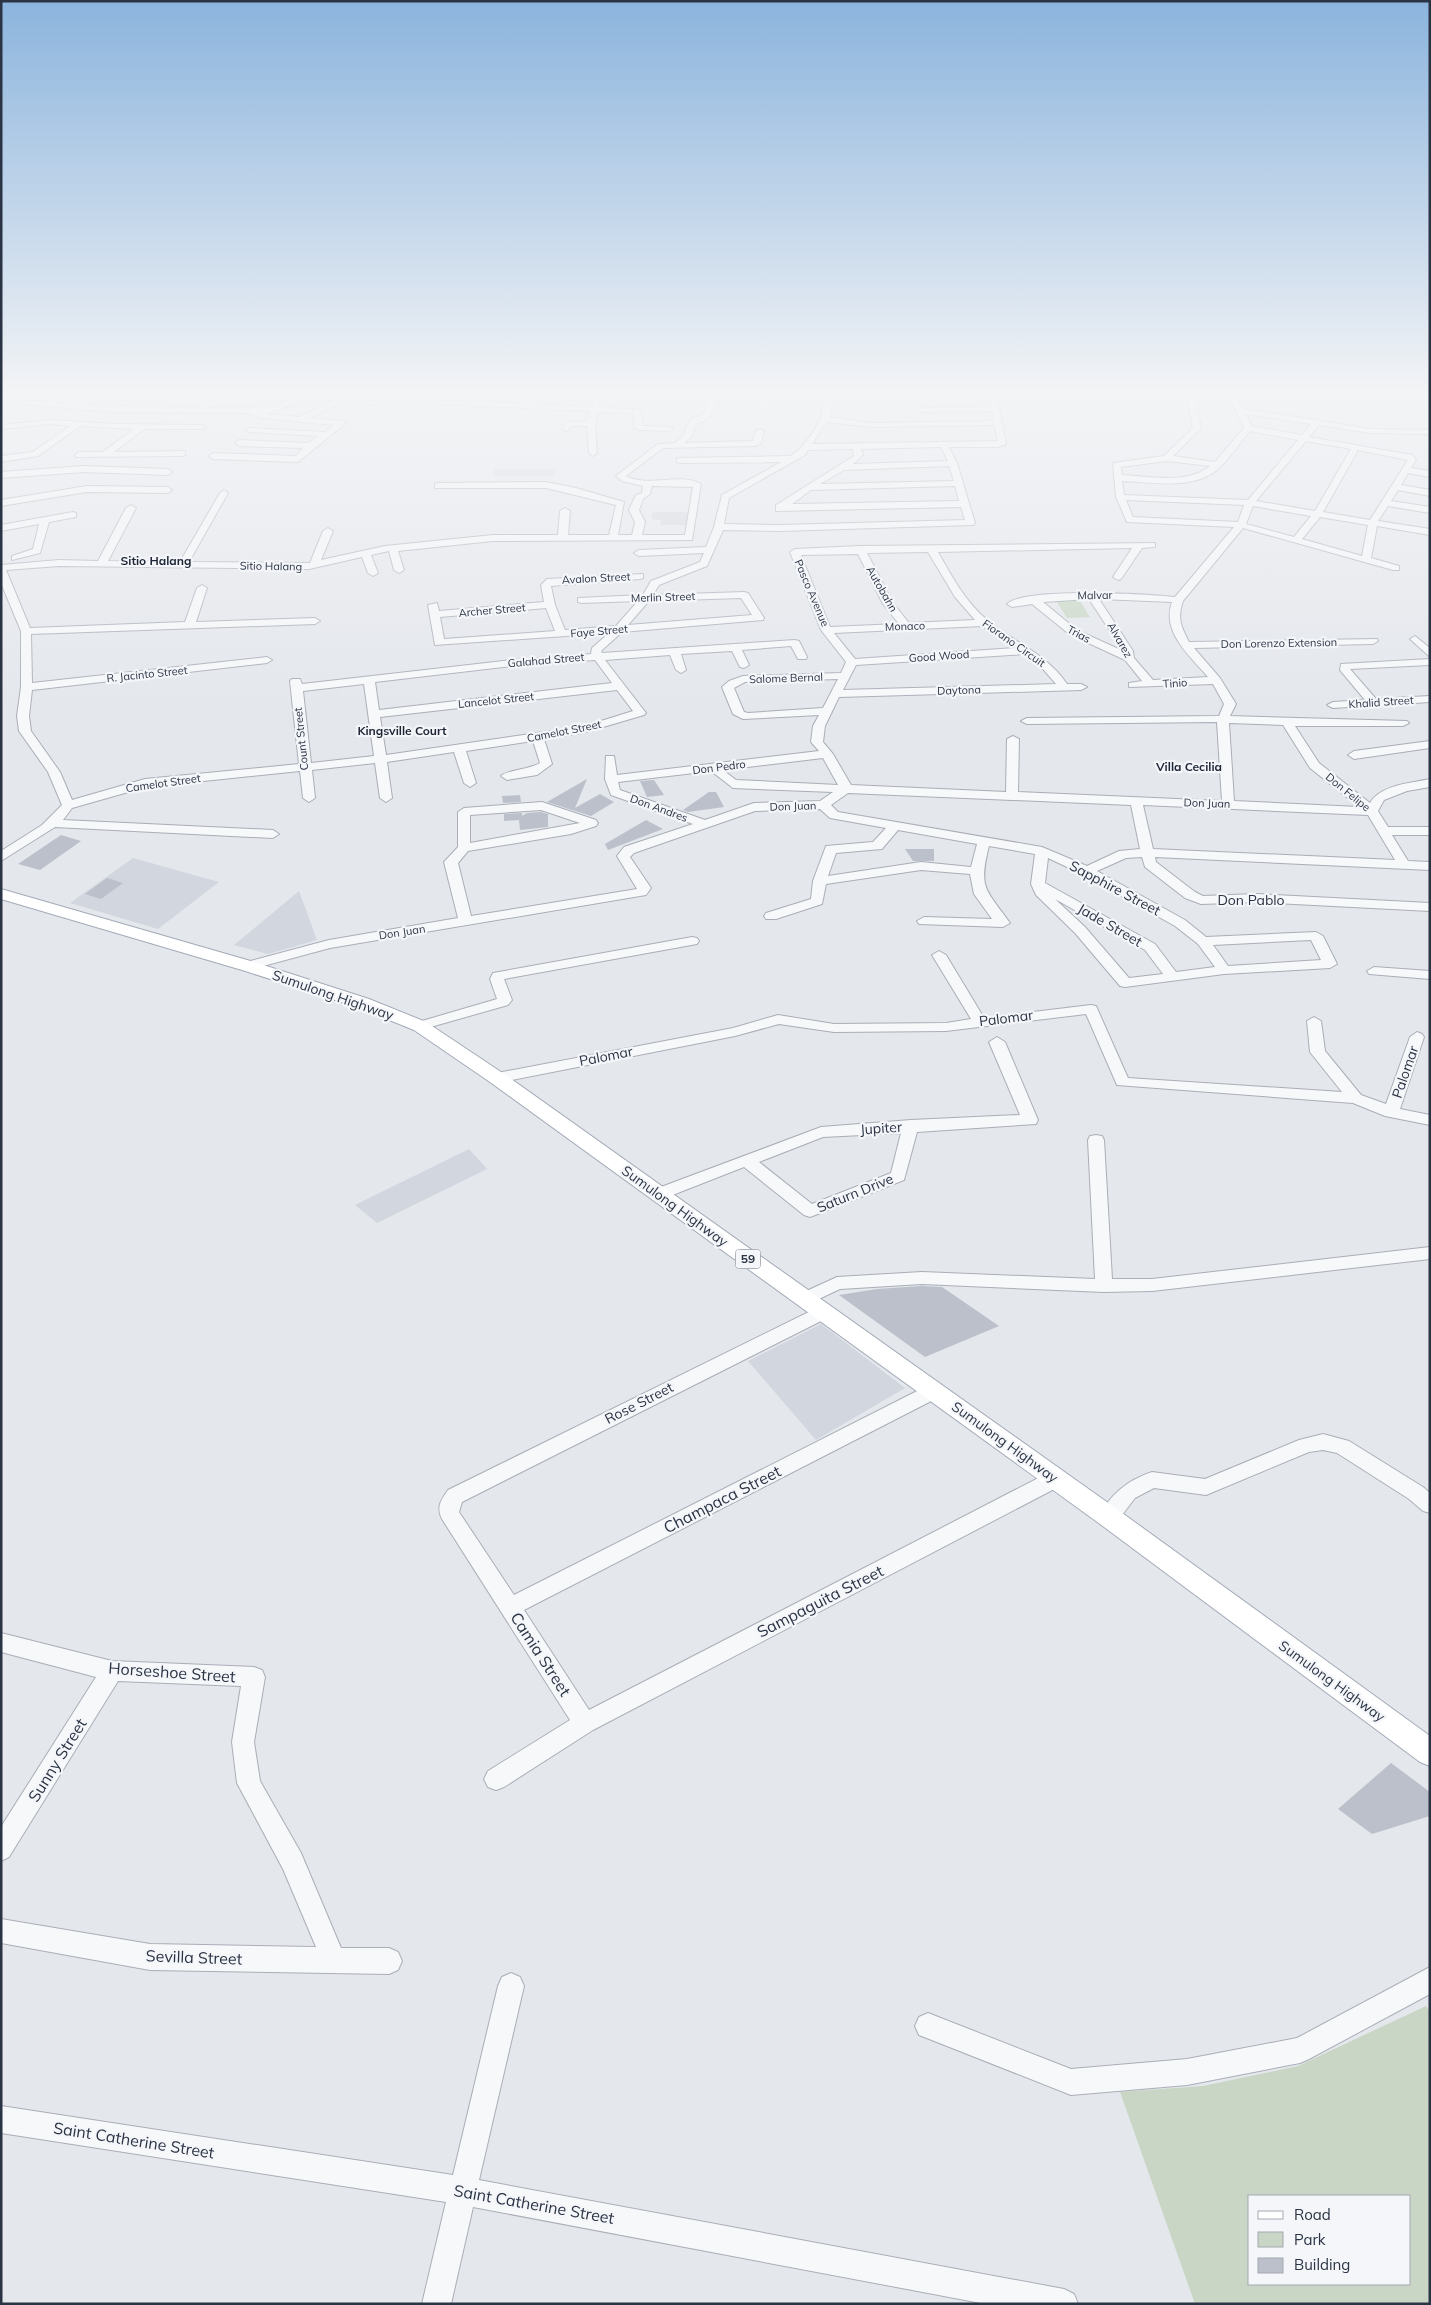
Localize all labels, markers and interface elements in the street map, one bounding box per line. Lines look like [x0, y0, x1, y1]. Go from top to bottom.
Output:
district label: Sitio Halang [121, 553, 191, 568]
street label: Pasco Avenue [792, 557, 832, 629]
street label: Sitio Halang [240, 558, 302, 574]
street label: Autobahn [863, 564, 901, 614]
street label: Avalon Street [561, 569, 631, 587]
street label: Malvar [1077, 588, 1113, 602]
street label: Merlin Street [631, 589, 696, 605]
street label: Archer Street [458, 600, 526, 620]
street label: Fiorano Circuit [980, 616, 1048, 670]
street label: Monaco [885, 618, 925, 634]
street label: Alvarez [1104, 620, 1136, 660]
street label: Faye Street [570, 622, 628, 640]
street label: Trias [1065, 622, 1093, 646]
street label: Don Lorenzo Extension [1221, 635, 1337, 651]
street label: Good Wood [908, 647, 970, 665]
street label: Galahad Street [507, 650, 585, 670]
street label: R. Jacinto Street [106, 663, 188, 685]
street label: Salome Bernal [749, 670, 823, 686]
street label: Tinio [1162, 675, 1188, 691]
street label: Daytona [937, 682, 981, 698]
street label: Lancelot Street [457, 689, 535, 711]
street label: Khalid Street [1348, 693, 1414, 711]
street label: Count Street [291, 707, 311, 771]
street label: Camelot Street [526, 717, 603, 745]
district label: Kingsville Court [357, 723, 447, 738]
street label: Don Pedro [692, 757, 746, 777]
district label: Villa Cecilia [1155, 759, 1222, 774]
street label: Don Felipe [1323, 770, 1373, 814]
street label: Camelot Street [125, 771, 202, 795]
street label: Don Andres [628, 791, 690, 825]
street label: Don Juan [1183, 795, 1231, 811]
street label: Don Juan [769, 798, 817, 814]
street label: Sapphire Street [1066, 856, 1164, 920]
street label: Don Pablo [1217, 891, 1285, 909]
street label: Jade Street [1075, 899, 1145, 951]
street label: Don Juan [378, 921, 426, 943]
street label: Sumulong Highway [270, 966, 397, 1024]
street label: Palomar [978, 1006, 1035, 1030]
street label: Palomar [578, 1042, 635, 1070]
street label: Palomar [1388, 1043, 1423, 1101]
street label: Jupiter [859, 1117, 903, 1138]
street label: Sumulong Highway [618, 1161, 732, 1251]
street label: Saturn Drive [814, 1170, 896, 1216]
road number: 59 [736, 1250, 760, 1268]
street label: Rose Street [602, 1378, 676, 1428]
street label: Sumulong Highway [948, 1397, 1062, 1487]
street label: Champaca Street [660, 1461, 784, 1537]
street label: Sampaguita Street [753, 1560, 887, 1641]
street label: Camia Street [506, 1608, 576, 1700]
street label: Sumulong Highway [1275, 1636, 1389, 1726]
street label: Horseshoe Street [108, 1658, 237, 1686]
street label: Sunny Street [23, 1714, 91, 1805]
street label: Sevilla Street [145, 1945, 243, 1969]
street label: Saint Catherine Street [52, 2117, 216, 2163]
street label: Saint Catherine Street [452, 2180, 616, 2228]
legend [1248, 2195, 1411, 2285]
text: Road [1294, 2205, 1331, 2224]
text: Park [1294, 2230, 1326, 2249]
text: Building [1294, 2255, 1350, 2274]

